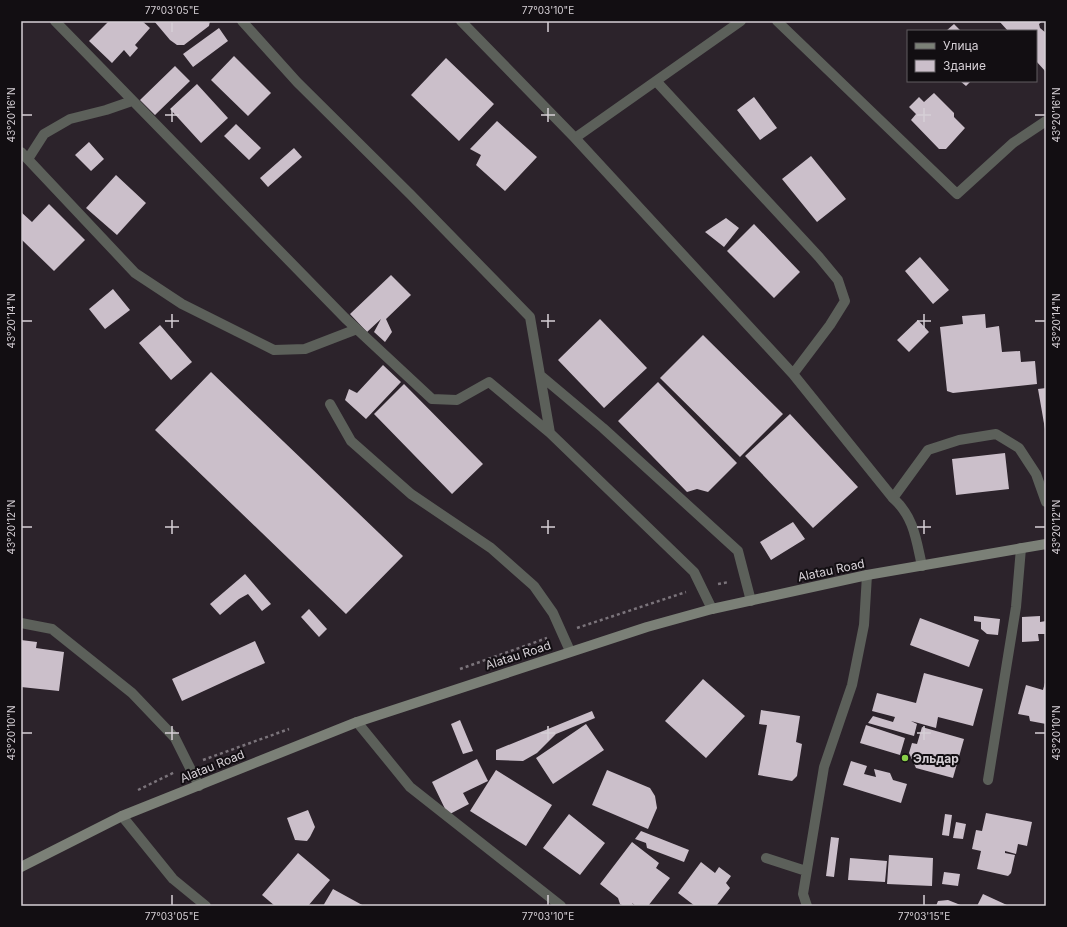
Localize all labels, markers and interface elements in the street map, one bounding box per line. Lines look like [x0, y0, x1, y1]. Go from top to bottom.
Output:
text: 77°03'05"E [145, 4, 199, 16]
text: 77°03'10"E [522, 4, 574, 16]
legend [907, 30, 1037, 82]
text: Улица [943, 38, 978, 53]
text: Здание [943, 58, 986, 73]
text: 43°20'16"N [5, 88, 17, 142]
text: 43°20'16"N [1050, 88, 1062, 142]
text: 43°20'14"N [5, 293, 17, 349]
text: 43°20'14"N [1050, 293, 1062, 349]
text: 43°20'12"N [5, 500, 17, 554]
text: 43°20'12"N [1050, 500, 1062, 554]
street label: Alatau Road [796, 556, 866, 584]
street label: Alatau Road [483, 637, 553, 673]
text: 43°20'10"N [5, 705, 17, 761]
text: 43°20'10"N [1050, 705, 1062, 761]
street label: Alatau Road [178, 746, 246, 786]
place label: Эльдар [913, 751, 959, 766]
marker: Эльдар [900, 753, 910, 763]
text: 77°03'05"E [145, 910, 199, 922]
text: 77°03'10"E [522, 910, 574, 922]
text: 77°03'15"E [898, 910, 950, 922]

